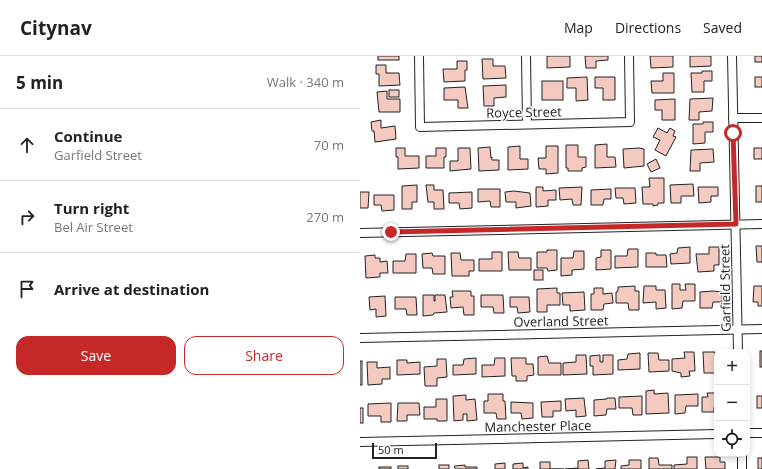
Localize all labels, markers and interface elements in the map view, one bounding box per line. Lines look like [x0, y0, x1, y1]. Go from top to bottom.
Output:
text: Citynav [20, 15, 92, 41]
text: Map [564, 18, 593, 37]
text: Directions [615, 18, 681, 37]
text: Saved [703, 18, 742, 37]
text: 5 min [16, 71, 63, 94]
text: Walk · 340 m [267, 73, 344, 91]
street label: Royce Street [486, 102, 562, 122]
route start [724, 124, 742, 142]
text: Continue [54, 126, 122, 146]
icon: ahead [16, 134, 38, 156]
text: 70 m [314, 136, 344, 154]
text: Garfield Street [54, 146, 142, 164]
text: Turn right [54, 198, 129, 218]
icon: right [16, 206, 38, 228]
text: 270 m [306, 208, 344, 226]
text: Bel Air Street [54, 218, 133, 236]
route end [382, 223, 400, 241]
street label: Garfield Street [715, 244, 735, 332]
icon: arrive [16, 278, 38, 300]
text: Arrive at destination [54, 279, 209, 299]
street label: Overland Street [513, 311, 609, 331]
button: Save [16, 336, 176, 375]
button: Share [184, 336, 344, 375]
map controls [714, 349, 750, 457]
button: + [714, 349, 750, 385]
button: − [714, 385, 750, 421]
street label: Manchester Place [484, 416, 592, 436]
button: locate [714, 421, 750, 457]
scale bar [372, 441, 437, 460]
text: 50 m [378, 442, 404, 457]

